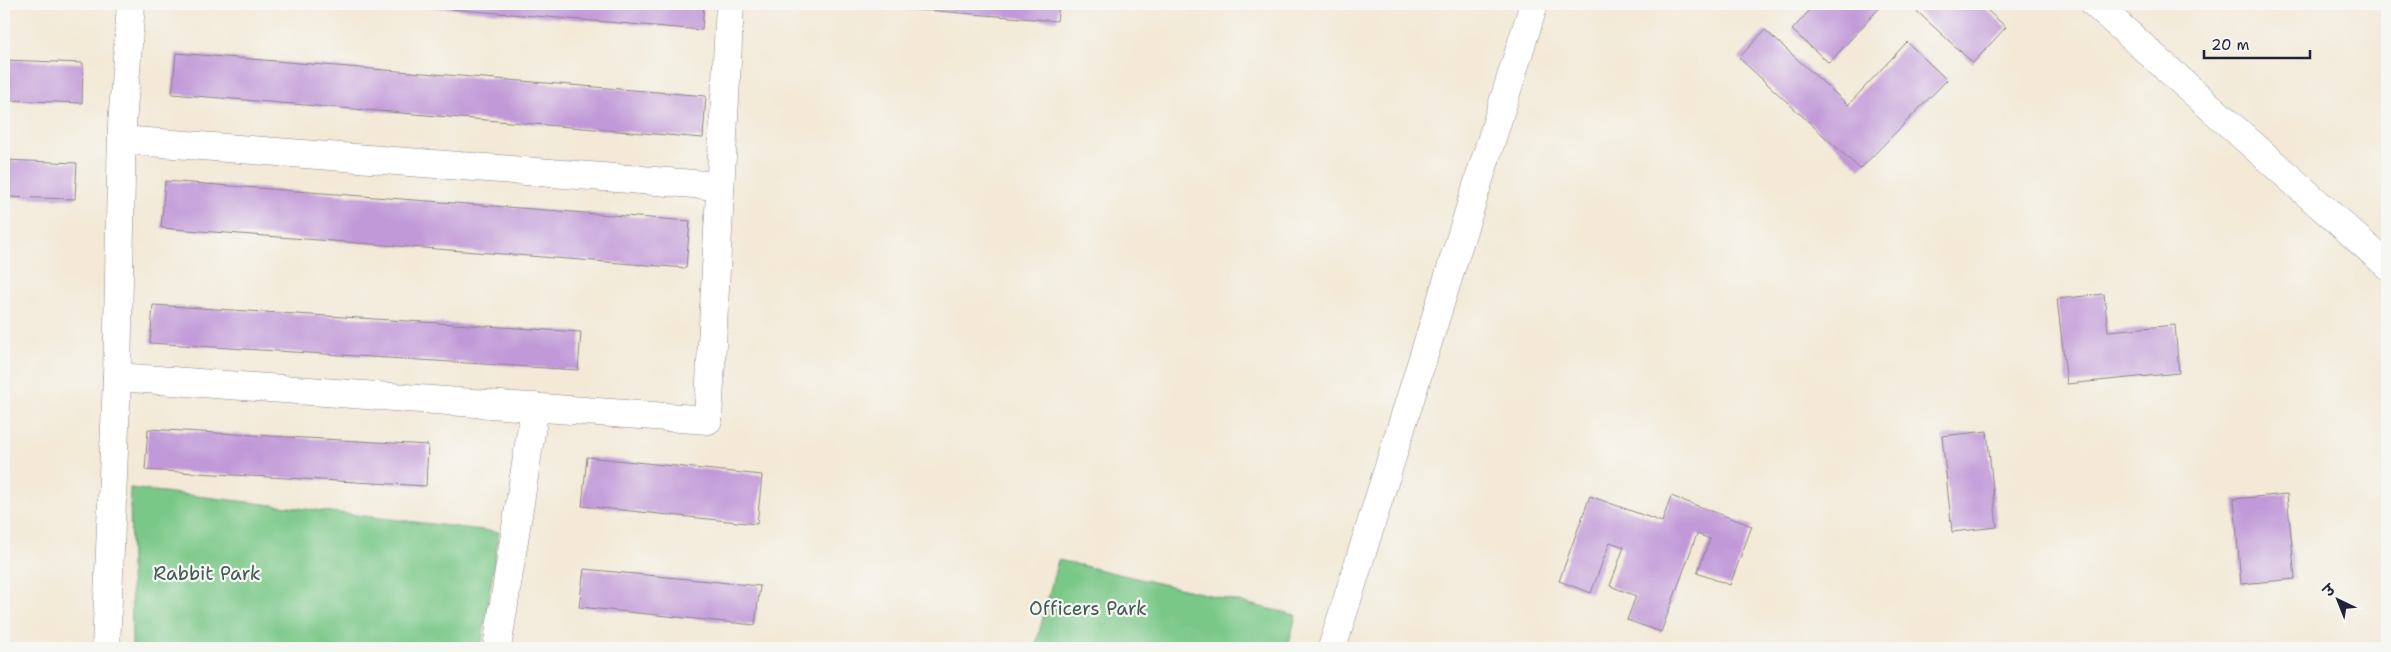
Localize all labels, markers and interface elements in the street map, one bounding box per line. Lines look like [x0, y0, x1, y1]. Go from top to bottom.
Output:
scale bar [2204, 28, 2310, 60]
text: 20 m [2211, 35, 2250, 55]
park label: Rabbit Park [153, 561, 261, 586]
north arrow [2314, 574, 2364, 624]
text: उ [2318, 580, 2340, 602]
park label: Officers Park [1029, 596, 1147, 621]

